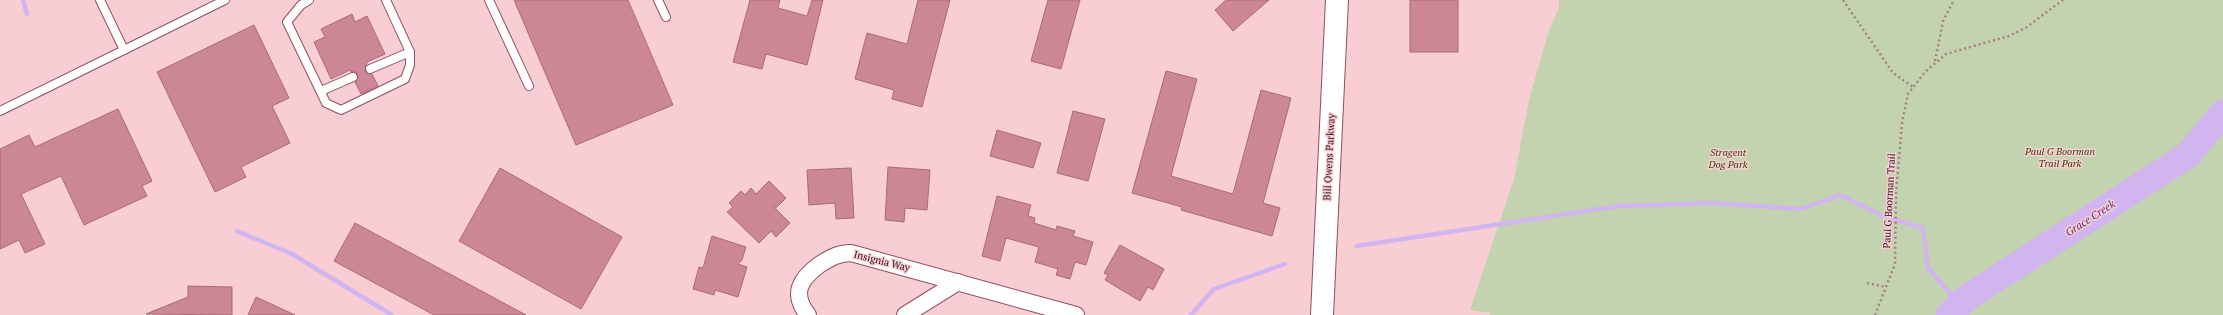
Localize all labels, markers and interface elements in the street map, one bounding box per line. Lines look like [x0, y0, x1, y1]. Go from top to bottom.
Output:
street label: Bill Owens Parkway [1320, 112, 1338, 201]
park label: Paul G Boorman Trail Park [2024, 145, 2095, 170]
park label: Stragent Dog Park [1707, 146, 1748, 171]
street label: Paul G Boorman Trail [1880, 153, 1898, 249]
water label: Grace Creek [2063, 196, 2118, 239]
street label: Insignia Way [853, 248, 912, 274]

